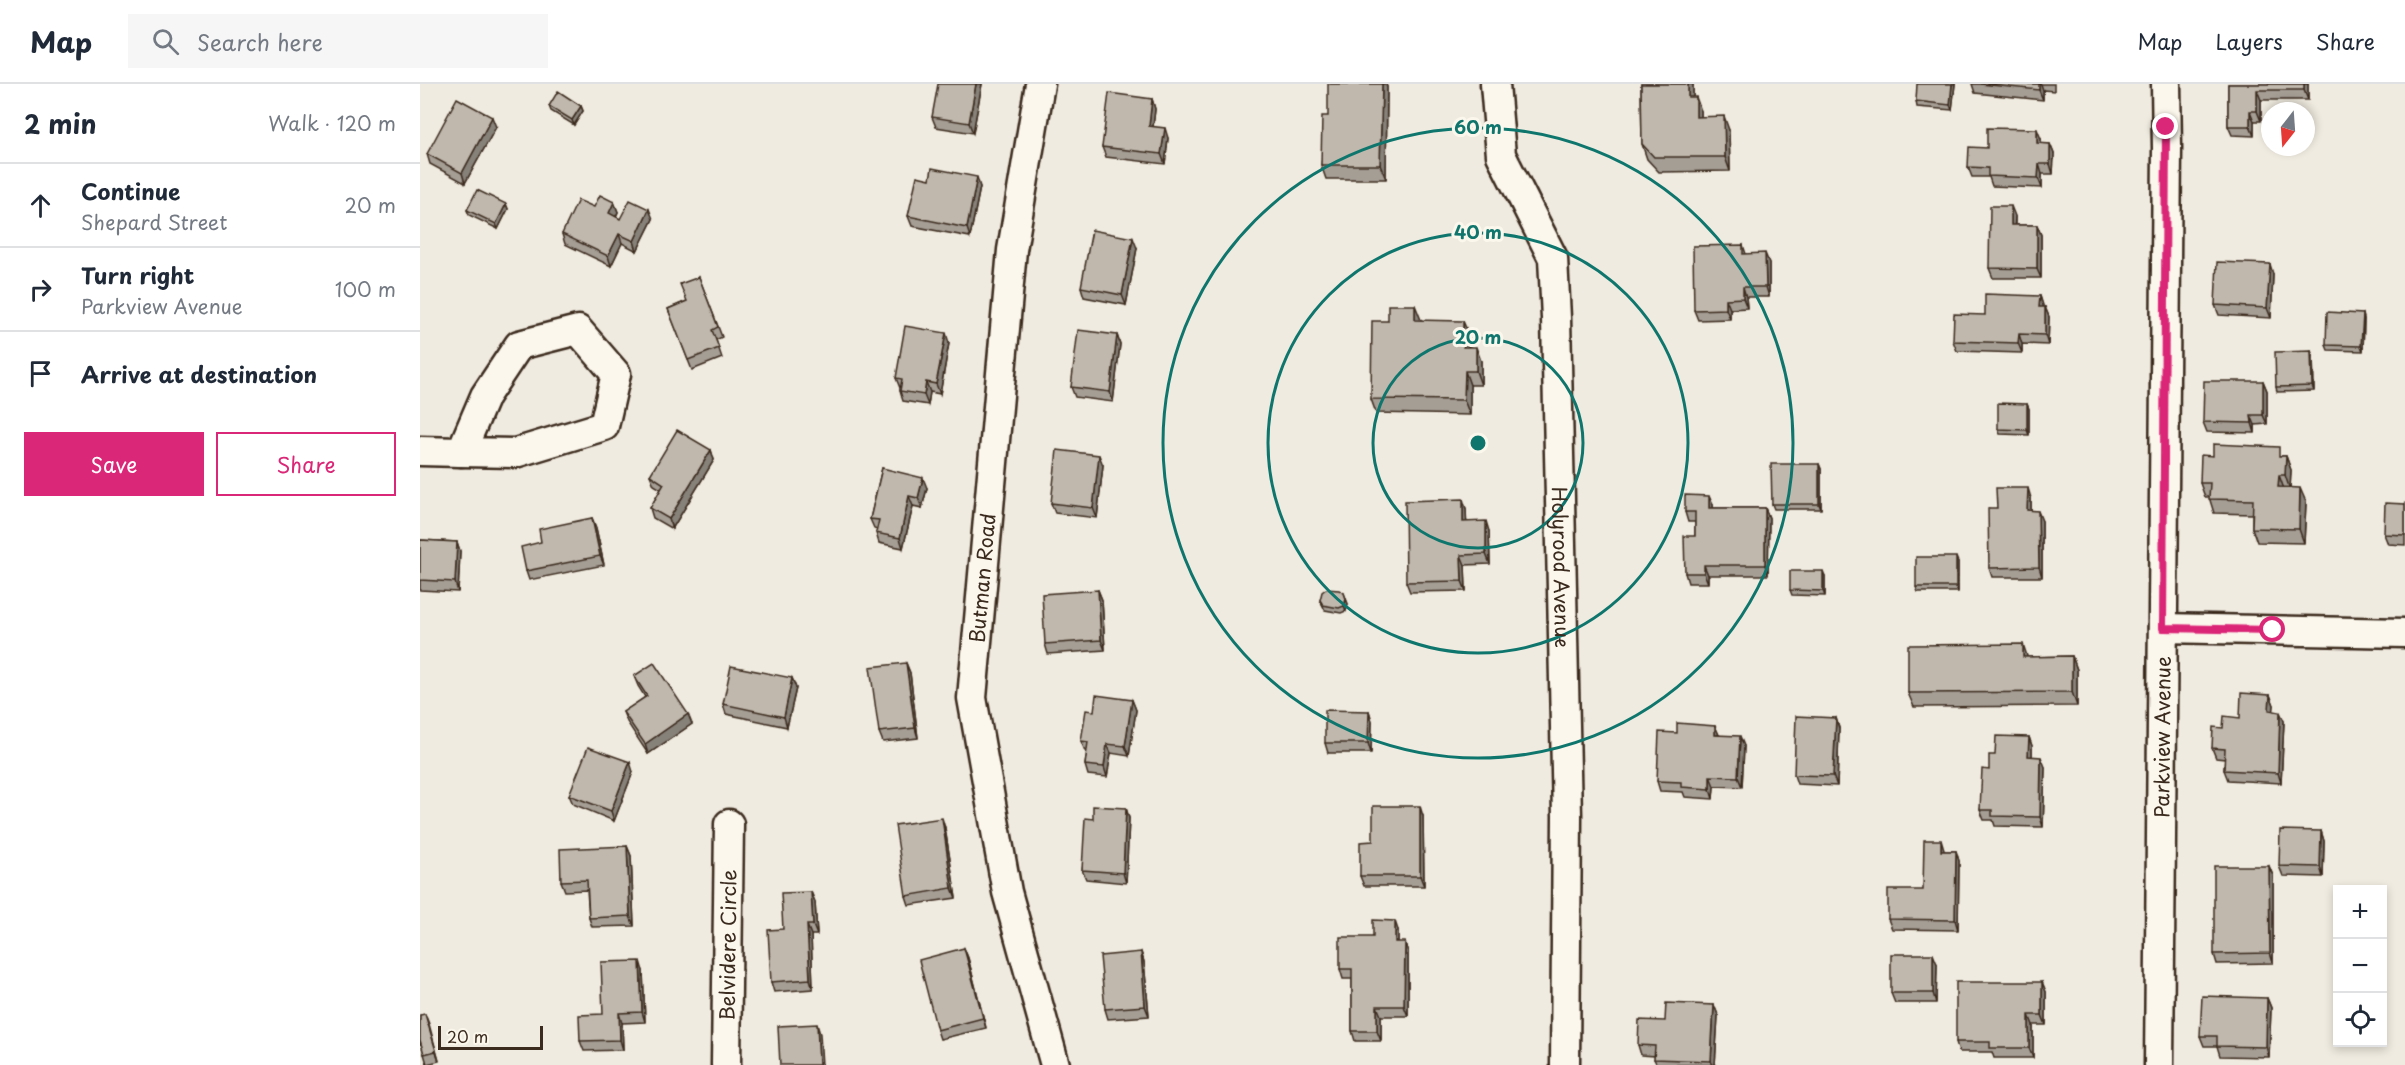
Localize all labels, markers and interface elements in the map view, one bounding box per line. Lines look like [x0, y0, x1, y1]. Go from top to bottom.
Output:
search box [128, 14, 548, 68]
text: Map [30, 20, 92, 63]
icon: search [149, 25, 182, 58]
text: Search here [197, 25, 323, 58]
text: Map [2138, 25, 2182, 57]
text: Layers [2215, 25, 2283, 57]
text: Share [2316, 25, 2375, 57]
north arrow [2261, 102, 2315, 156]
text: 2 min [24, 104, 97, 143]
text: Walk · 120 m [268, 108, 396, 138]
text: 60 m [1454, 113, 1502, 140]
route end [2152, 113, 2178, 139]
text: Continue [81, 174, 180, 207]
icon: ahead [24, 189, 57, 222]
text: 20 m [344, 190, 396, 220]
text: Shepard Street [81, 207, 228, 237]
text: 40 m [1454, 218, 1502, 245]
text: Turn right [81, 258, 194, 291]
icon: right [24, 273, 57, 306]
text: 100 m [335, 274, 396, 304]
text: Parkview Avenue [81, 291, 243, 321]
text: 20 m [1455, 323, 1501, 350]
icon: arrive [24, 357, 57, 390]
text: Arrive at destination [81, 357, 317, 390]
button: Save [24, 432, 204, 496]
button: Share [216, 432, 396, 496]
centre of rings [1468, 433, 1488, 453]
street label: Holyrood Avenue [1545, 486, 1578, 648]
street label: Butman Road [961, 512, 1003, 644]
route start [2259, 616, 2285, 642]
street label: Parkview Avenue [2146, 656, 2178, 818]
street label: Belvidere Circle [712, 869, 743, 1021]
map controls [2333, 885, 2387, 1047]
button: + [2333, 885, 2387, 939]
button: − [2333, 939, 2387, 993]
button: locate [2333, 993, 2387, 1047]
scale bar [438, 1023, 543, 1050]
text: 20 m [447, 1024, 488, 1048]

